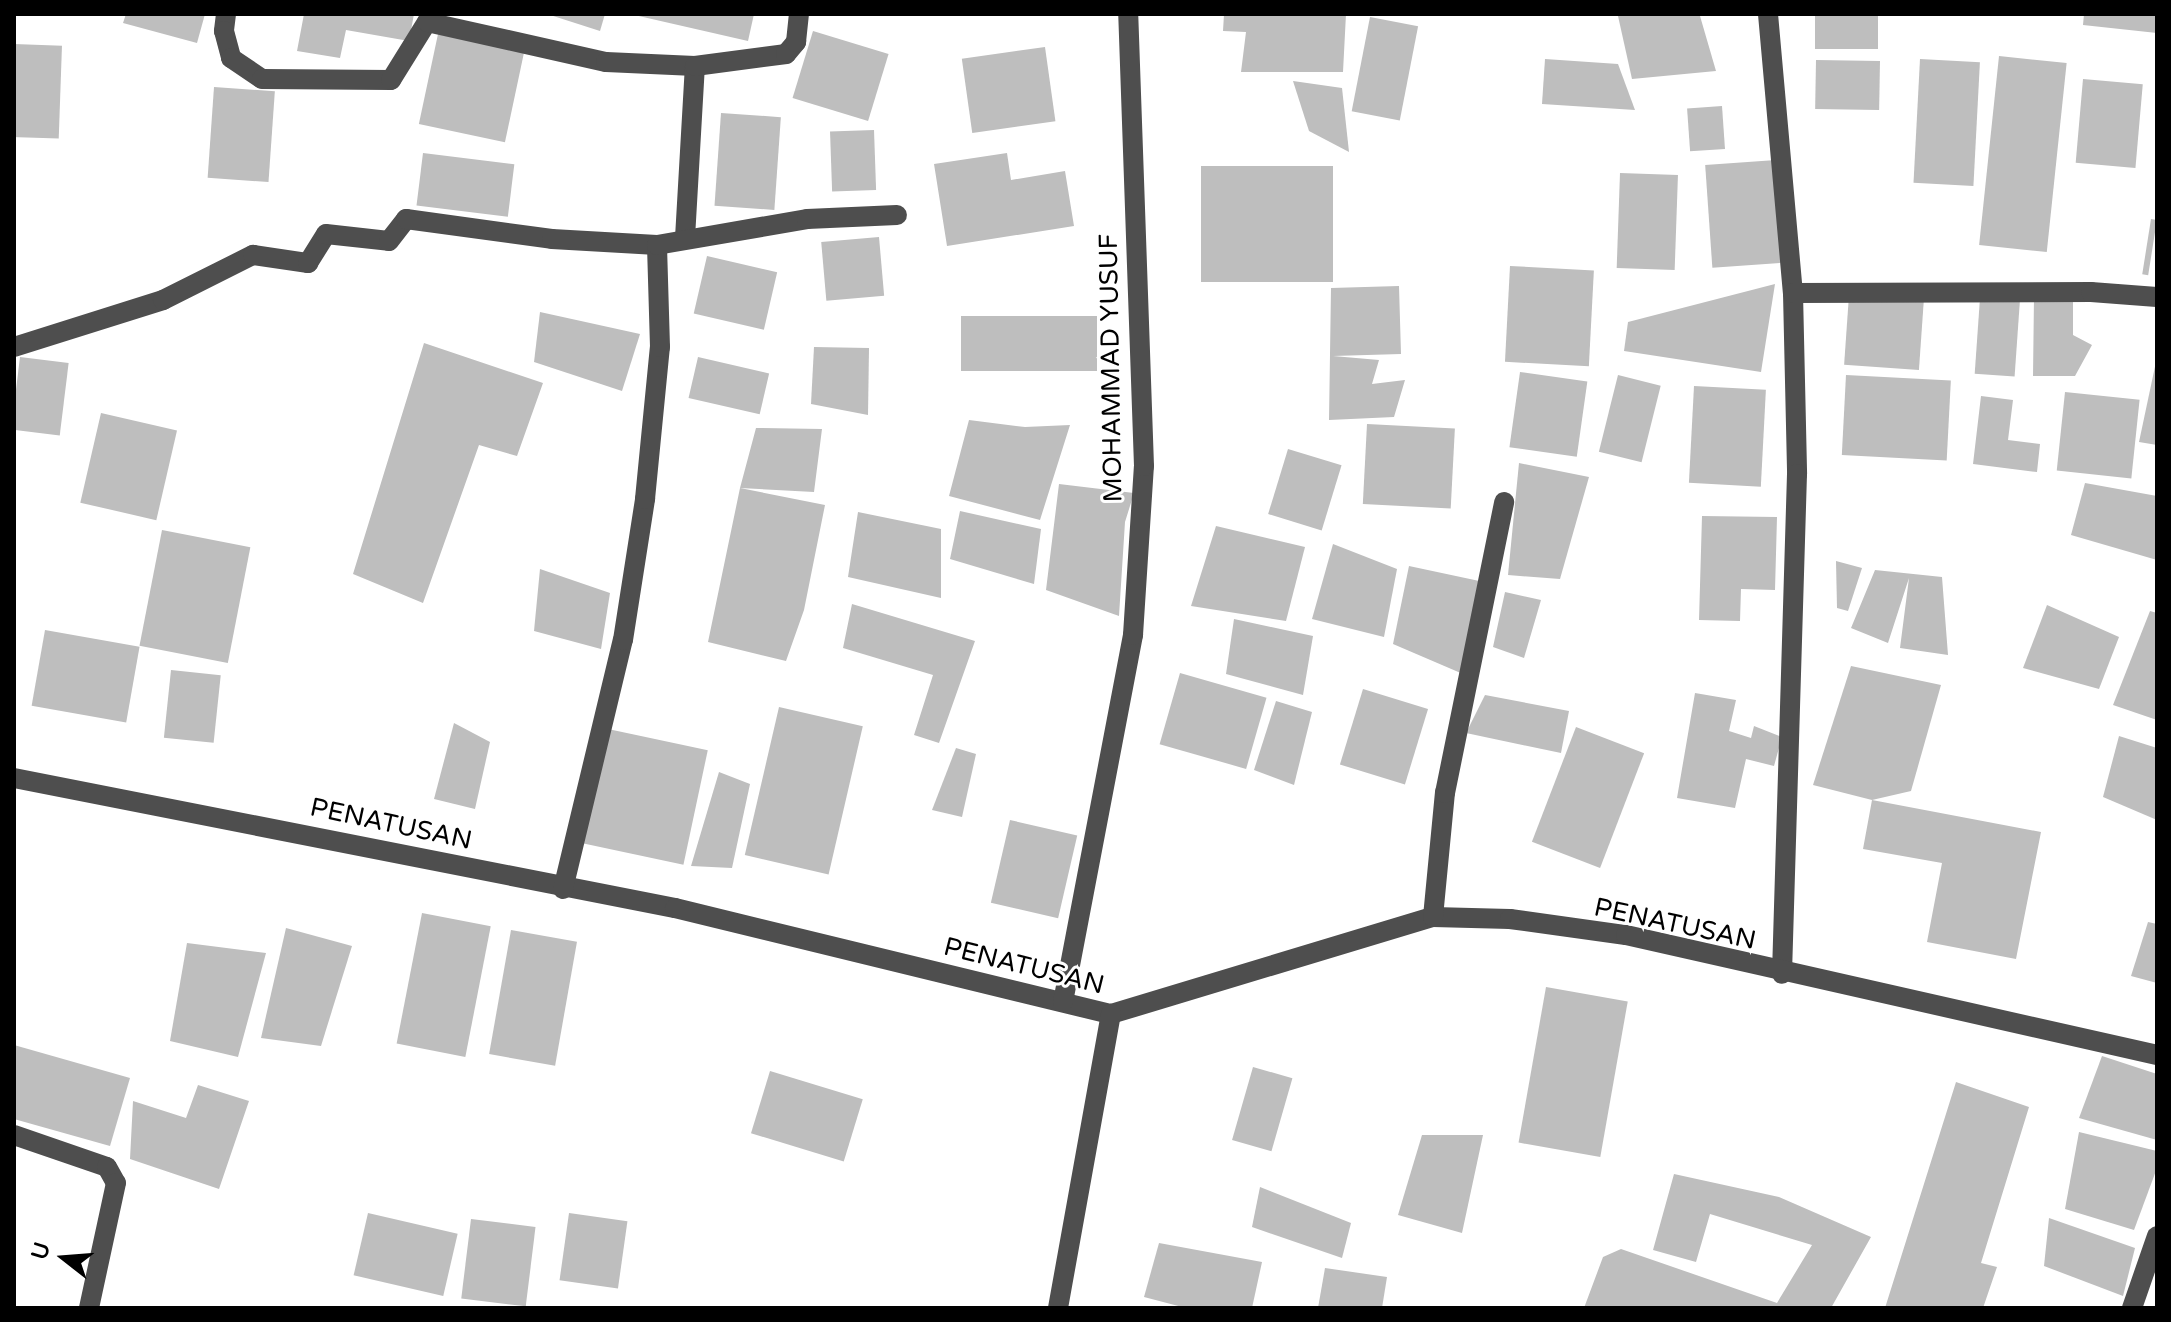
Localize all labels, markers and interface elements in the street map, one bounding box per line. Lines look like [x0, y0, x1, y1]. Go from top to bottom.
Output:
street label: MOHAMMAD YUSUF [1093, 233, 1129, 503]
street label: PENATUSAN [307, 792, 475, 856]
street label: PENATUSAN [1591, 892, 1759, 956]
street label: PENATUSAN [940, 931, 1108, 1001]
north arrow [24, 1218, 104, 1298]
text: U [26, 1239, 56, 1263]

